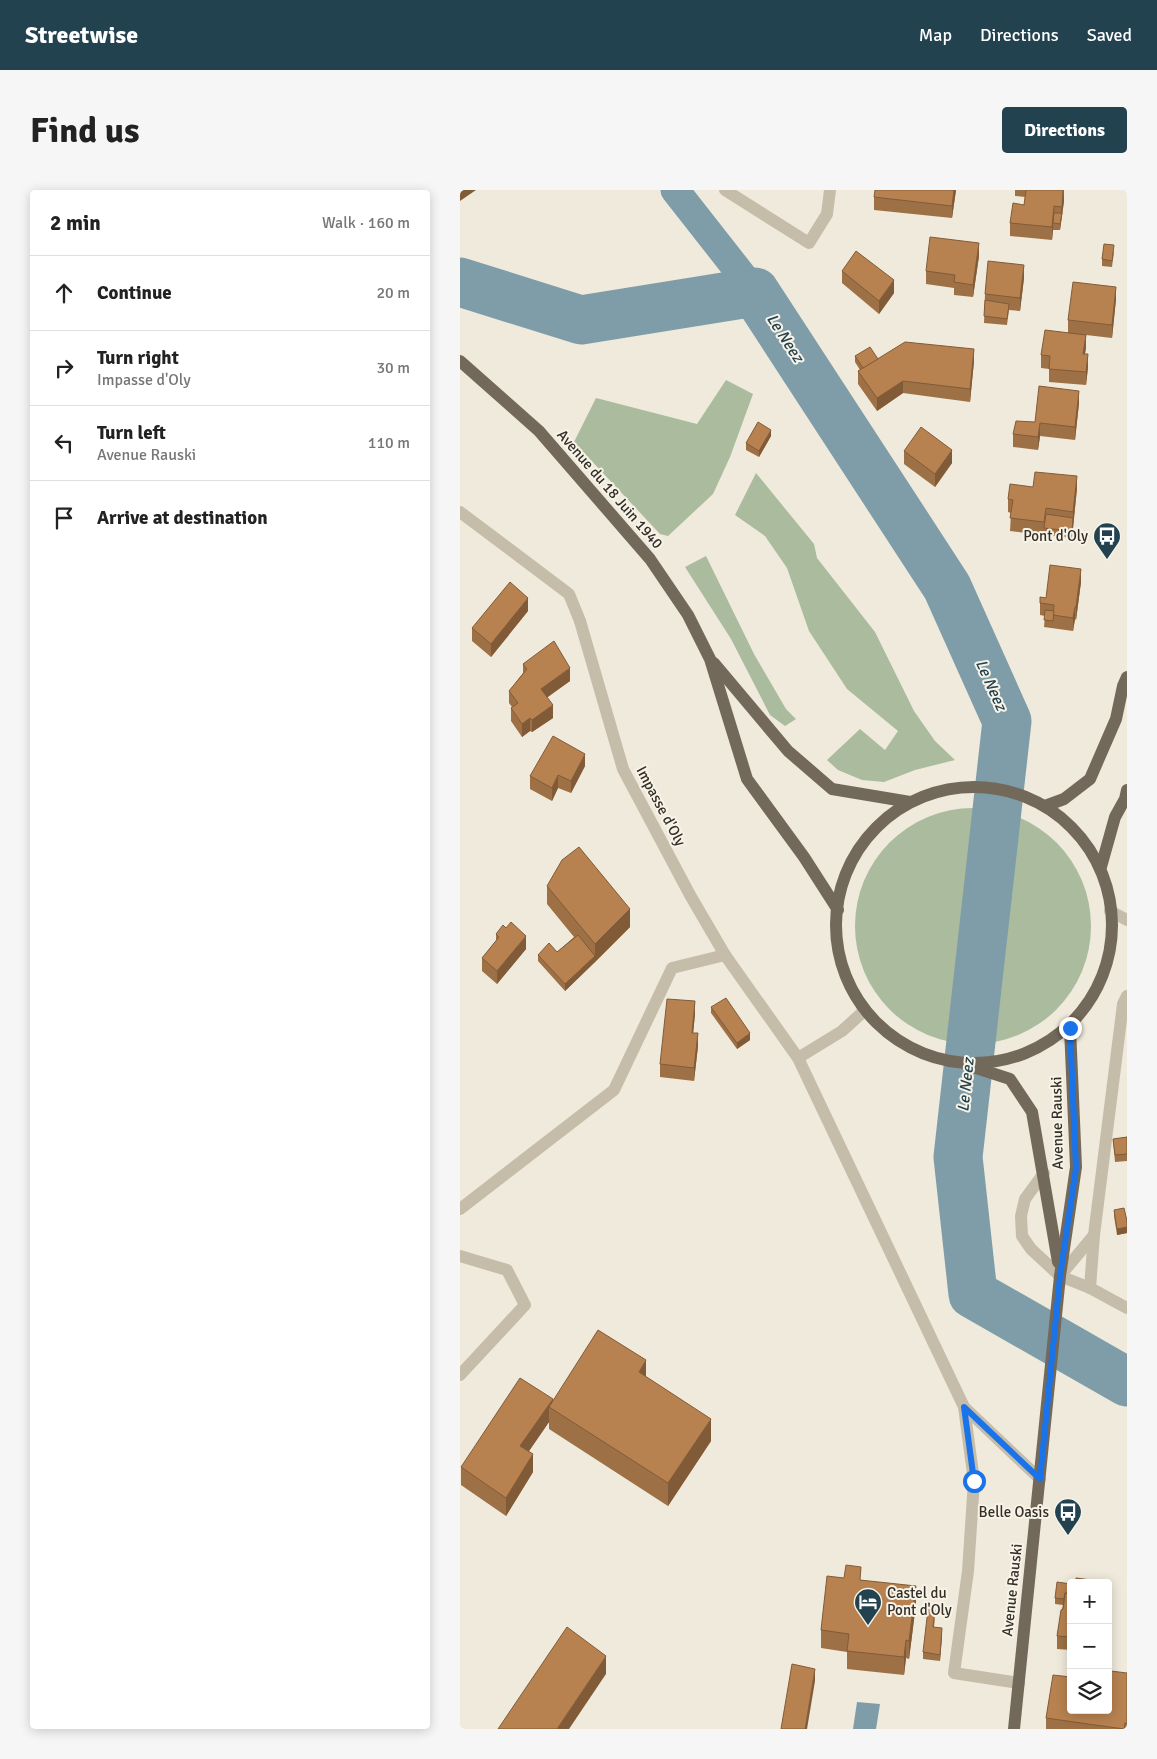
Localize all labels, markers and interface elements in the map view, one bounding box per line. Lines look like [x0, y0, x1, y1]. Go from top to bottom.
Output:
text: Streetwise [25, 20, 138, 50]
text: Map [919, 24, 952, 46]
text: Directions [980, 24, 1059, 46]
text: Saved [1087, 24, 1132, 46]
button: Directions [1002, 107, 1127, 153]
text: Find us [30, 109, 140, 152]
text: 2 min [50, 210, 101, 236]
text: Walk · 160 m [322, 213, 410, 233]
icon: ahead [50, 279, 78, 307]
text: Continue [97, 281, 172, 305]
text: 20 m [376, 283, 410, 303]
water label: Le Neez [762, 310, 809, 367]
text: Turn right [97, 346, 179, 370]
icon: right [50, 354, 78, 382]
text: 30 m [376, 358, 410, 378]
text: Impasse d'Oly [97, 370, 191, 390]
text: Turn left [97, 421, 166, 445]
street label: Avenue du 18 Juin 1940 [553, 426, 667, 552]
icon: left [50, 429, 78, 457]
text: 110 m [368, 433, 410, 453]
text: Avenue Rauski [97, 445, 196, 465]
icon: arrive [50, 504, 78, 532]
text: Arrive at destination [97, 506, 268, 530]
bus stop icon: Pont d'Oly [1092, 521, 1122, 560]
place label: Pont d'Oly [1023, 527, 1088, 545]
water label: Le Neez [971, 656, 1012, 715]
street label: Impasse d'Oly [632, 763, 690, 849]
route end [1059, 1017, 1082, 1040]
water label: Le Neez [953, 1056, 979, 1113]
street label: Avenue Rauski [1047, 1076, 1067, 1170]
route start [963, 1470, 986, 1493]
bus stop icon: Belle Oasis [1053, 1497, 1083, 1536]
place label: Belle Oasis [979, 1503, 1049, 1521]
street label: Avenue Rauski [998, 1543, 1026, 1637]
map controls [1067, 1579, 1112, 1714]
button: + [1067, 1579, 1112, 1624]
place label: Castel du Pont d'Oly [887, 1584, 952, 1619]
hotel icon: Castel du Pont d'Oly [853, 1587, 883, 1626]
button: − [1067, 1624, 1112, 1669]
button: layers [1067, 1669, 1112, 1714]

